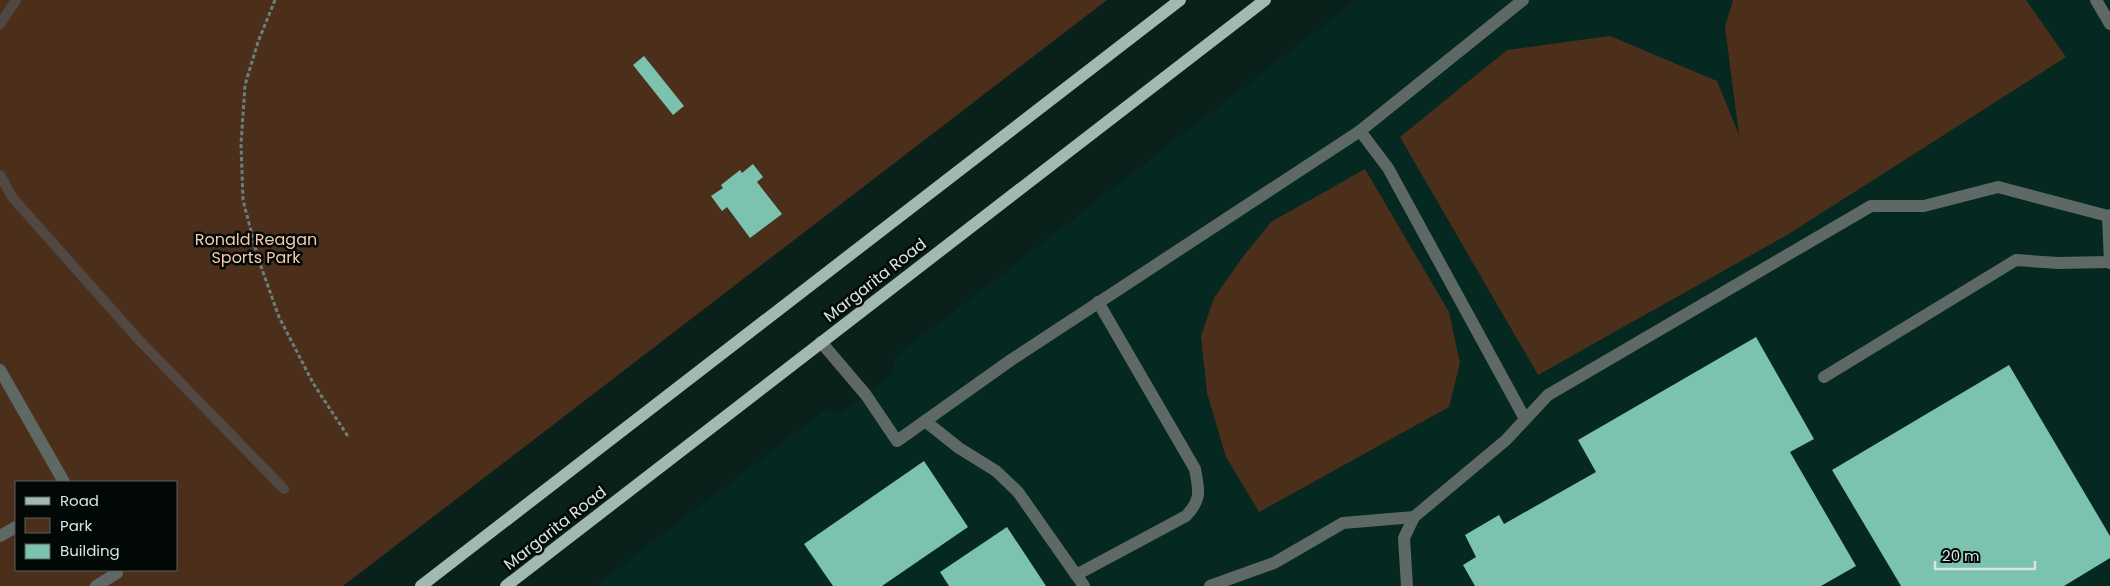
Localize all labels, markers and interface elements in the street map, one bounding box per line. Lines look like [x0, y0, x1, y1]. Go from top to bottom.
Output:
park label: Ronald Reagan Sports Park [195, 228, 317, 269]
street label: Margarita Road [819, 233, 931, 327]
legend [15, 481, 178, 571]
street label: Margarita Road [499, 481, 611, 575]
text: Road [60, 490, 99, 511]
text: Park [60, 515, 92, 536]
scale bar [1935, 538, 2035, 570]
text: Building [60, 540, 120, 561]
text: 20 m [1942, 545, 1980, 566]

